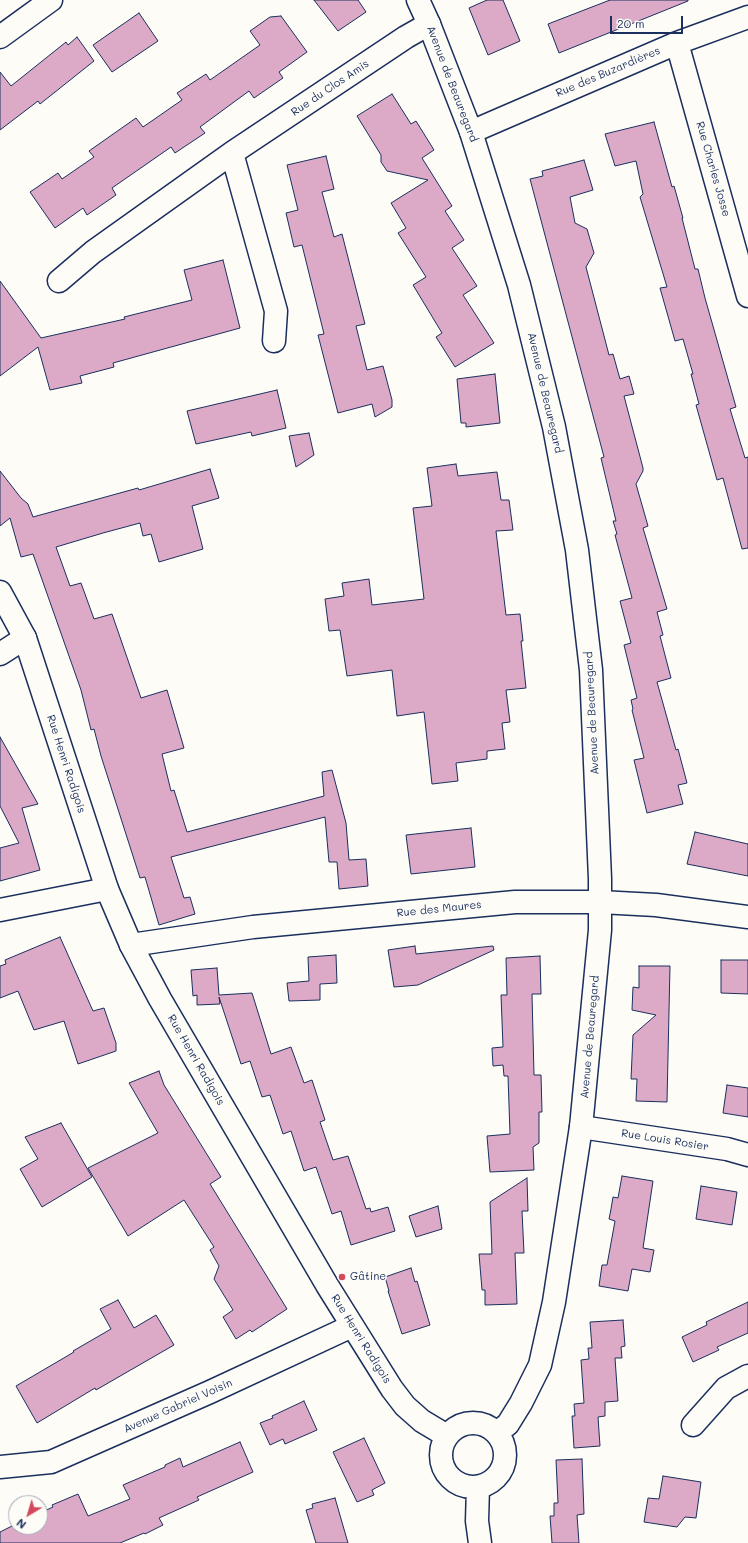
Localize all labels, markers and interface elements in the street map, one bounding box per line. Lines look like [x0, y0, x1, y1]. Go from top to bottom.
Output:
scale bar [612, 8, 685, 34]
text: 20 m [617, 15, 645, 31]
street label: Avenue de Beauregard [424, 24, 480, 144]
street label: Rue des Buzardières [554, 44, 662, 100]
street label: Rue du Clos Amis [289, 57, 371, 119]
street label: Rue Charles Josse [693, 120, 733, 218]
street label: Avenue de Beauregard [525, 331, 565, 455]
street label: Avenue de Beauregard [582, 651, 602, 775]
street label: Rue Henri Radigois [44, 713, 88, 815]
street label: Rue des Maures [396, 898, 482, 920]
street label: Avenue de Beauregard [578, 975, 602, 1099]
street label: Rue Henri Radigois [165, 1012, 227, 1108]
street label: Rue Louis Rosier [620, 1127, 710, 1153]
place label: Gâtine [350, 1270, 386, 1284]
marker: Gâtine [337, 1272, 347, 1282]
street label: Rue Henri Radigois [328, 1292, 394, 1386]
street label: Avenue Gabriel Voisin [122, 1376, 234, 1436]
north arrow [8, 1495, 48, 1535]
text: N [13, 1516, 29, 1533]

